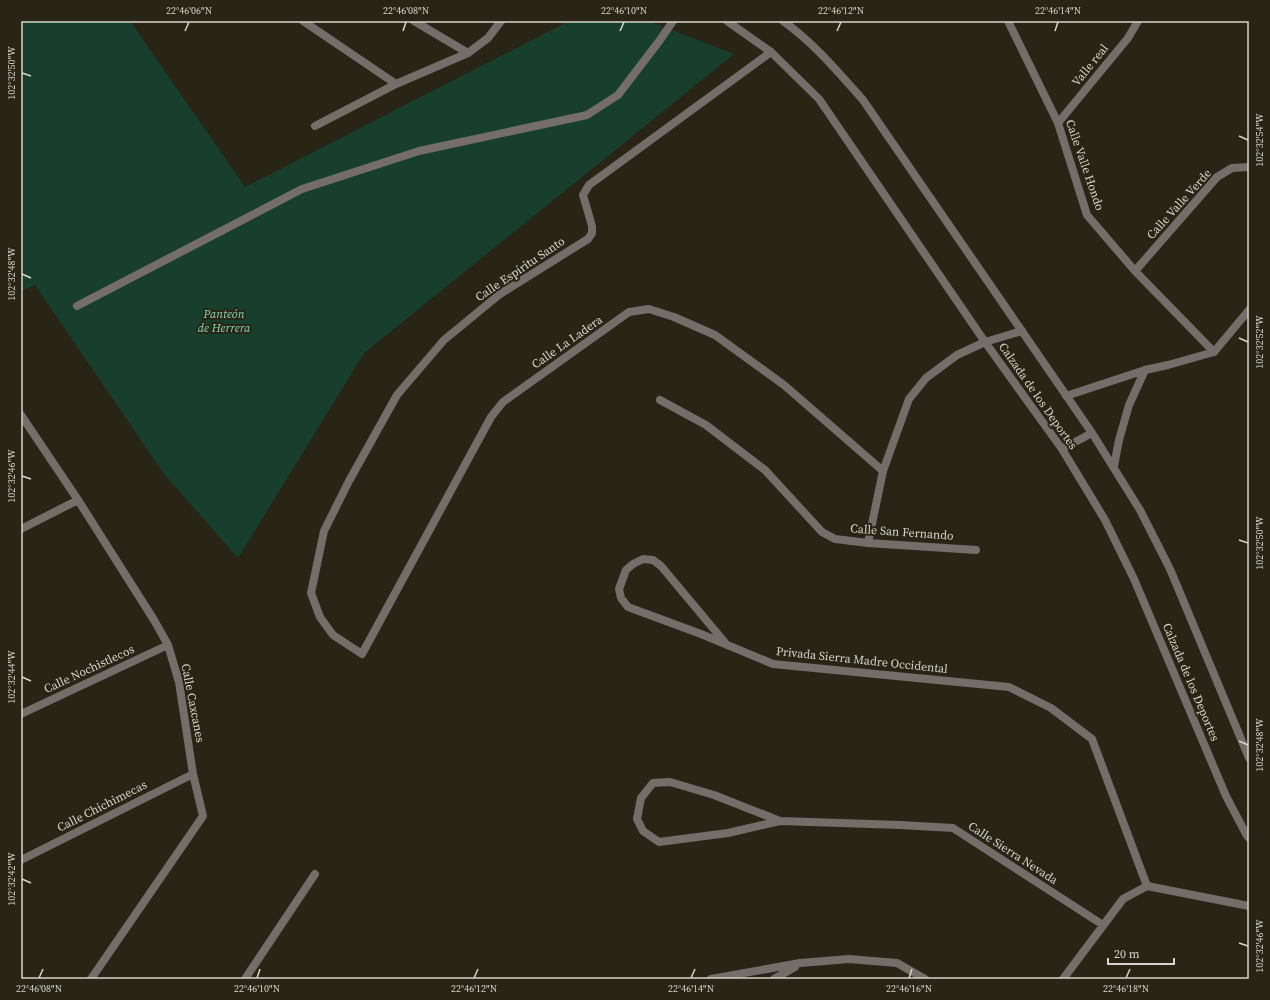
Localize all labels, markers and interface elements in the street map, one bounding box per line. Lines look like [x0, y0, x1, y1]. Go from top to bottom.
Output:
text: 22°46'06"N [166, 4, 212, 17]
text: 22°46'08"N [383, 4, 429, 17]
text: 22°46'10"N [601, 4, 647, 17]
text: 22°46'12"N [818, 4, 864, 17]
text: 22°46'14"N [1035, 4, 1081, 17]
street label: Valle real [1068, 40, 1112, 89]
text: 102°32'50"W [5, 46, 18, 100]
text: 102°32'54"W [1253, 113, 1266, 167]
street label: Calle Valle Hondo [1062, 117, 1108, 213]
street label: Calle Valle Verde [1143, 165, 1215, 243]
street label: Calle Espíritu Santo [472, 233, 568, 305]
text: 102°32'48"W [5, 247, 18, 301]
park label: Panteón de Herrera [198, 306, 251, 336]
street label: Calle La Ladera [528, 311, 606, 372]
text: 102°32'52"W [1253, 315, 1266, 369]
street label: Calzada de los Deportes [995, 339, 1081, 453]
text: 102°32'46"W [5, 449, 18, 503]
text: 102°32'50"W [1253, 516, 1266, 570]
street label: Calle San Fernando [850, 520, 955, 544]
street label: Calzada de los Deportes [1159, 620, 1223, 744]
street label: Calle Nochistlecos [41, 641, 137, 697]
street label: Privada Sierra Madre Occidental [775, 643, 949, 677]
text: 102°32'44"W [5, 650, 18, 704]
street label: Calle Caxcanes [178, 662, 208, 744]
text: 102°32'48"W [1253, 718, 1266, 772]
street label: Calle Chichimecas [54, 776, 150, 836]
street label: Calle Sierra Nevada [965, 818, 1062, 889]
text: 102°32'42"W [5, 852, 18, 906]
text: 102°32'46"W [1253, 919, 1266, 973]
scale bar [1108, 940, 1174, 966]
text: 20 m [1114, 946, 1140, 962]
text: 22°46'08"N [16, 982, 62, 995]
text: 22°46'10"N [234, 982, 280, 995]
text: 22°46'12"N [451, 982, 497, 995]
text: 22°46'14"N [668, 982, 714, 995]
text: 22°46'16"N [886, 982, 932, 995]
text: 22°46'18"N [1103, 982, 1149, 995]

